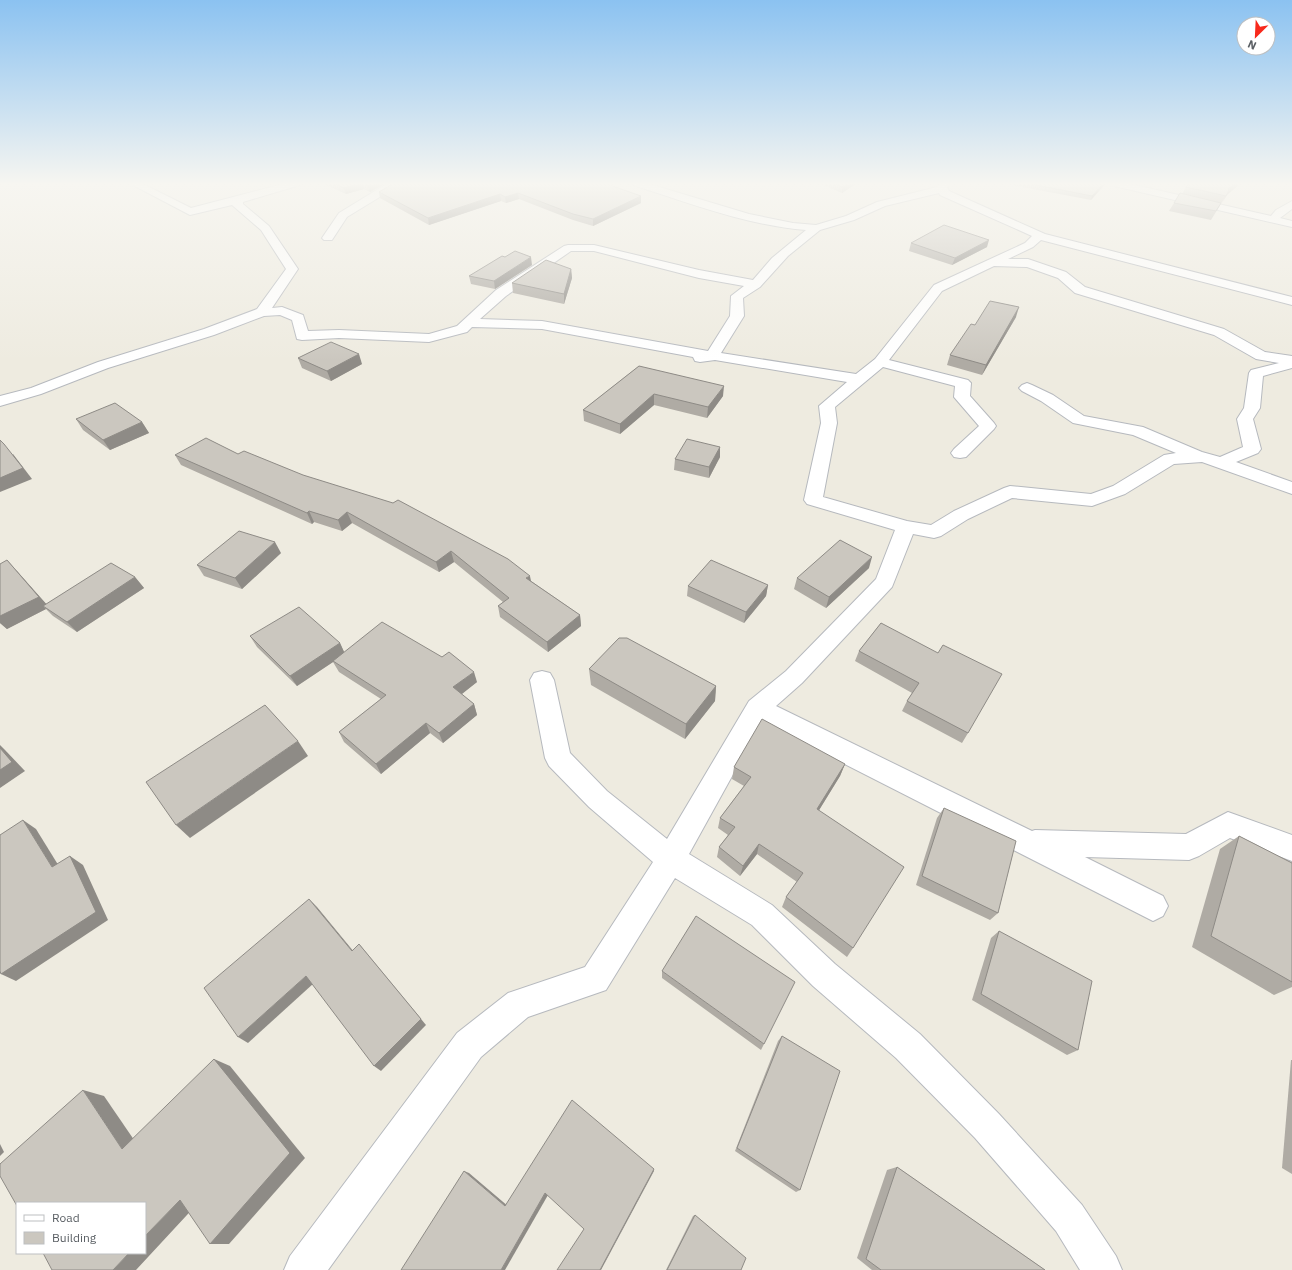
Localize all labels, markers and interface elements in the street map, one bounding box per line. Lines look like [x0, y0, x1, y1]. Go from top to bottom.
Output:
north arrow [1236, 16, 1276, 56]
text: N [1245, 37, 1258, 53]
legend [16, 1202, 146, 1254]
text: Road [52, 1210, 80, 1225]
text: Building [52, 1230, 97, 1245]

